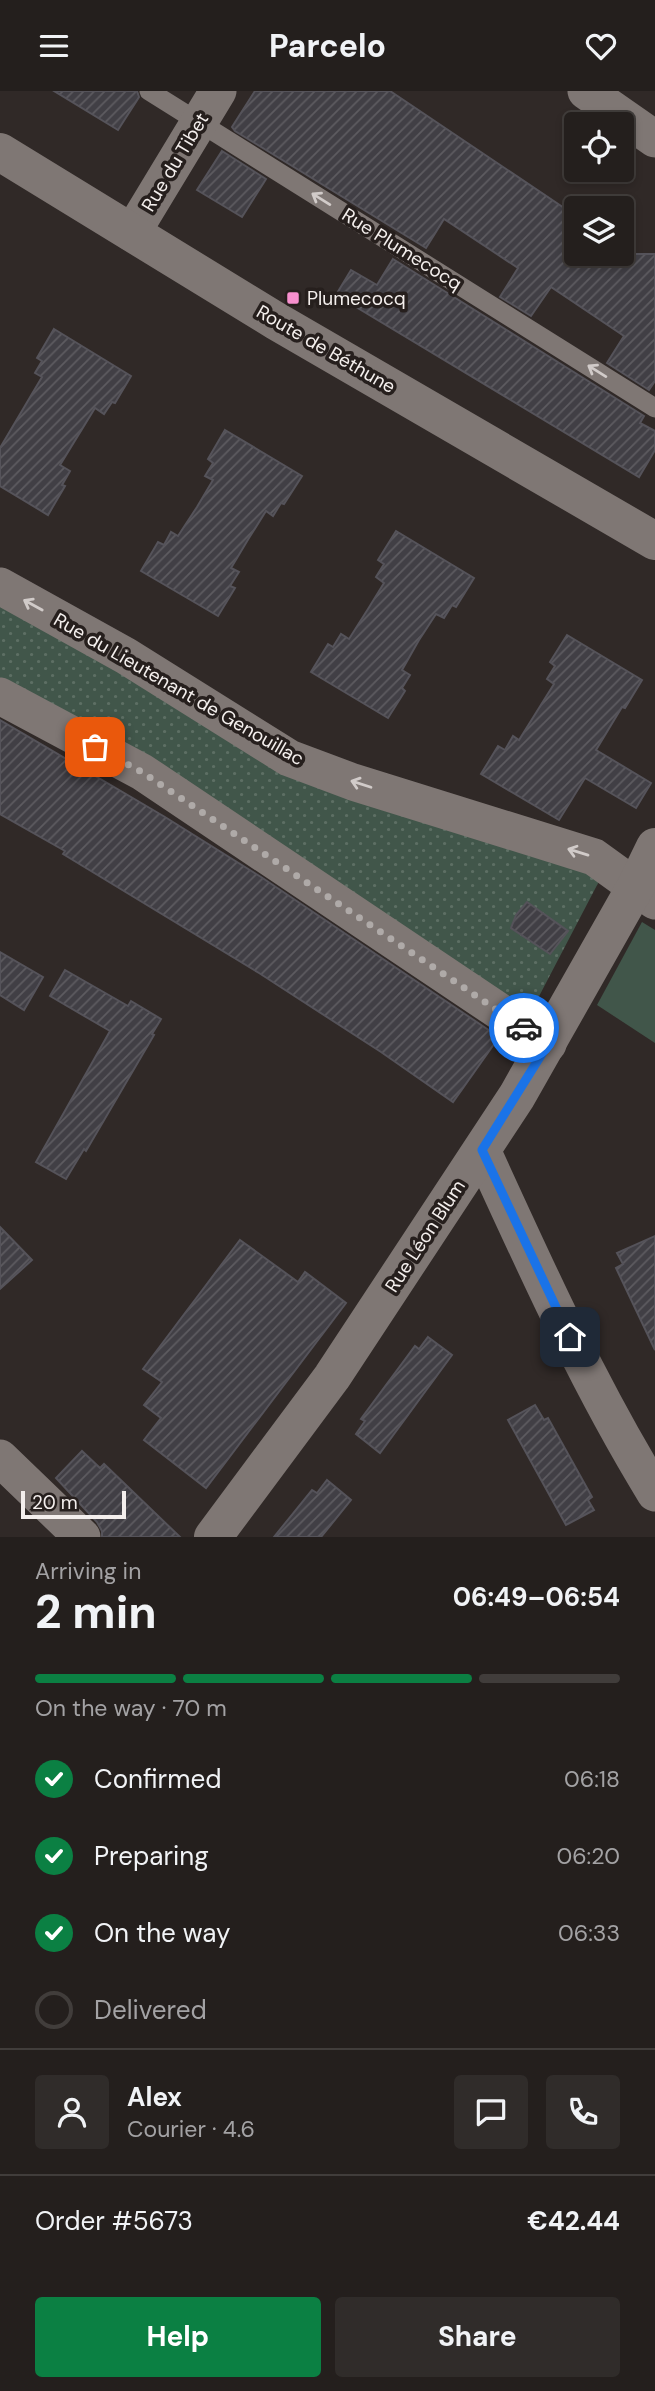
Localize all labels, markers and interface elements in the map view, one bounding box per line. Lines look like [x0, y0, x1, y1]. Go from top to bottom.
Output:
text: Parcelo [269, 25, 386, 67]
icon: menu [35, 27, 73, 65]
icon: heart [582, 27, 620, 65]
street label: Rue du Tibet [136, 108, 214, 216]
map controls [564, 112, 634, 266]
button: locate [564, 112, 634, 182]
one-way arrow [312, 191, 332, 205]
button: layers [564, 196, 634, 266]
street label: Rue Plumecocq [337, 202, 467, 296]
place label: Plumecocq [307, 286, 406, 311]
marker: Plumecocq [285, 290, 301, 306]
street label: Route de Béthune [252, 299, 400, 399]
one-way arrow [588, 364, 608, 378]
one-way arrow [24, 598, 44, 612]
street label: Rue du Lieutenant de Genouillac [49, 607, 309, 771]
pin [65, 717, 125, 777]
icon: bag [76, 728, 114, 766]
one-way arrow [350, 777, 372, 789]
one-way arrow [567, 844, 589, 857]
courier [489, 993, 559, 1063]
icon: car [505, 1009, 543, 1047]
street label: Rue Léon Blum [379, 1175, 471, 1297]
pin [540, 1307, 600, 1367]
icon: home [551, 1318, 589, 1356]
scale bar [21, 1488, 126, 1520]
text: 20 m [32, 1490, 78, 1515]
text: Arriving in [35, 1556, 141, 1586]
text: 06:49–06:54 [453, 1580, 620, 1614]
text: 2 min [35, 1582, 157, 1642]
text: On the way · 70 m [35, 1693, 227, 1723]
icon: check [35, 1760, 73, 1798]
text: Confirmed [94, 1762, 221, 1796]
text: 06:18 [564, 1764, 620, 1794]
icon: check [35, 1837, 73, 1875]
text: Preparing [94, 1839, 209, 1873]
text: 06:20 [556, 1841, 620, 1871]
icon: check [35, 1914, 73, 1952]
text: On the way [94, 1916, 230, 1950]
text: 06:33 [558, 1918, 620, 1948]
text: Delivered [94, 1993, 207, 2027]
button: person [35, 2075, 109, 2149]
button: chat [454, 2075, 528, 2149]
button: phone [546, 2075, 620, 2149]
text: Alex [127, 2080, 182, 2114]
text: Courier · 4.6 [127, 2114, 255, 2144]
text: Order #5673 [35, 2204, 193, 2238]
text: €42.44 [527, 2204, 620, 2238]
button: Help [35, 2297, 321, 2377]
button: Share [335, 2297, 620, 2377]

